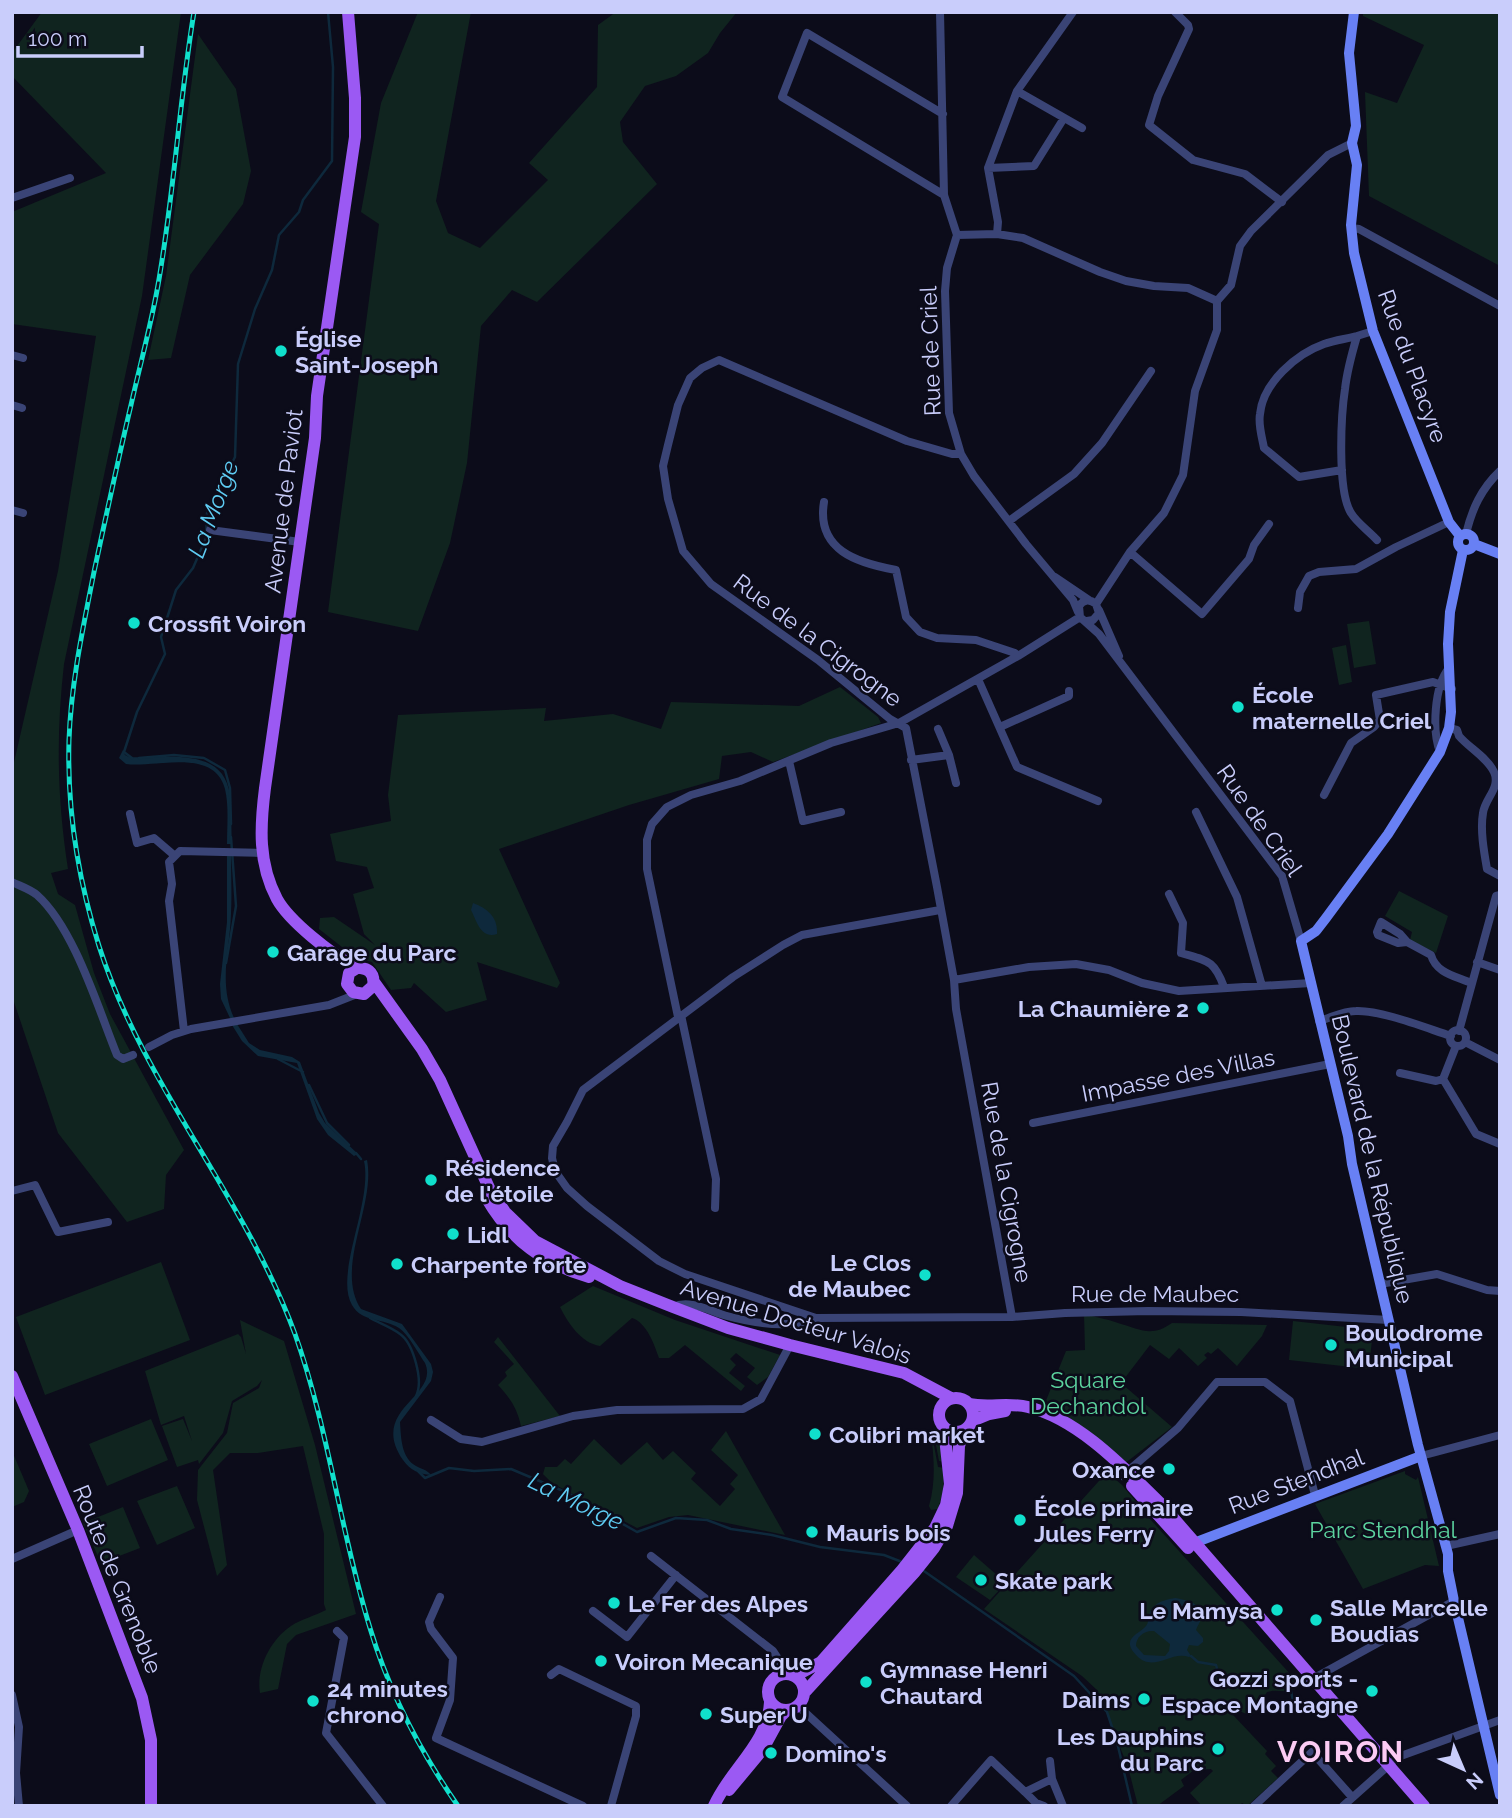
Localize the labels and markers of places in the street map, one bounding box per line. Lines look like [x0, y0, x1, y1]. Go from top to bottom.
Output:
place label: Église Saint-Joseph [295, 325, 438, 378]
marker: Église Saint-Joseph [273, 343, 289, 359]
place label: Crossfit Voiron [148, 610, 306, 637]
marker: Crossfit Voiron [126, 615, 142, 631]
place label: École maternelle Criel [1252, 681, 1432, 734]
marker: École maternelle Criel [1230, 699, 1246, 715]
place label: Garage du Parc [287, 939, 456, 966]
marker: Garage du Parc [265, 944, 281, 960]
place label: La Chaumière 2 [1018, 995, 1189, 1022]
marker: La Chaumière 2 [1195, 1000, 1211, 1016]
place label: Résidence de l'étoile [445, 1154, 560, 1207]
marker: Résidence de l'étoile [423, 1172, 439, 1188]
place label: Lidl [467, 1221, 509, 1248]
marker: Lidl [445, 1226, 461, 1242]
place label: Le Clos de Maubec [788, 1249, 911, 1302]
place label: Charpente forte [411, 1251, 587, 1278]
marker: Charpente forte [389, 1256, 405, 1272]
marker: Le Clos de Maubec [917, 1267, 933, 1283]
place label: Boulodrome Municipal [1345, 1319, 1483, 1372]
marker: Boulodrome Municipal [1323, 1337, 1339, 1353]
place label: Colibri market [829, 1421, 985, 1448]
marker: Colibri market [807, 1426, 823, 1442]
place label: Oxance [1072, 1456, 1155, 1483]
marker: Oxance [1161, 1461, 1177, 1477]
place label: École primaire Jules Ferry [1034, 1494, 1194, 1547]
marker: École primaire Jules Ferry [1012, 1512, 1028, 1528]
place label: Mauris bois [826, 1519, 951, 1546]
marker: Mauris bois [804, 1524, 820, 1540]
place label: Skate park [995, 1567, 1113, 1594]
marker: Skate park [973, 1572, 989, 1588]
place label: Le Fer des Alpes [628, 1590, 808, 1617]
place label: Salle Marcelle Boudias [1330, 1594, 1488, 1647]
marker: Le Fer des Alpes [606, 1595, 622, 1611]
place label: Le Mamysa [1139, 1597, 1263, 1624]
marker: Le Mamysa [1269, 1602, 1285, 1618]
marker: Salle Marcelle Boudias [1308, 1612, 1324, 1628]
place label: Voiron Mecanique [615, 1648, 813, 1675]
marker: Voiron Mecanique [593, 1653, 609, 1669]
place label: Gymnase Henri Chautard [880, 1656, 1048, 1709]
place label: Gozzi sports - Espace Montagne [1161, 1665, 1358, 1718]
marker: Gymnase Henri Chautard [858, 1674, 874, 1690]
place label: 24 minutes chrono [327, 1675, 448, 1728]
marker: Gozzi sports - Espace Montagne [1364, 1683, 1380, 1699]
place label: Daims [1062, 1686, 1130, 1713]
marker: Daims [1136, 1691, 1152, 1707]
marker: 24 minutes chrono [305, 1693, 321, 1709]
place label: Super U [720, 1701, 808, 1728]
marker: Super U [698, 1706, 714, 1722]
place label: Les Dauphins du Parc [1057, 1723, 1204, 1776]
place label: Domino's [785, 1740, 887, 1767]
marker: Les Dauphins du Parc [1210, 1741, 1226, 1757]
marker: Domino's [763, 1745, 779, 1761]

